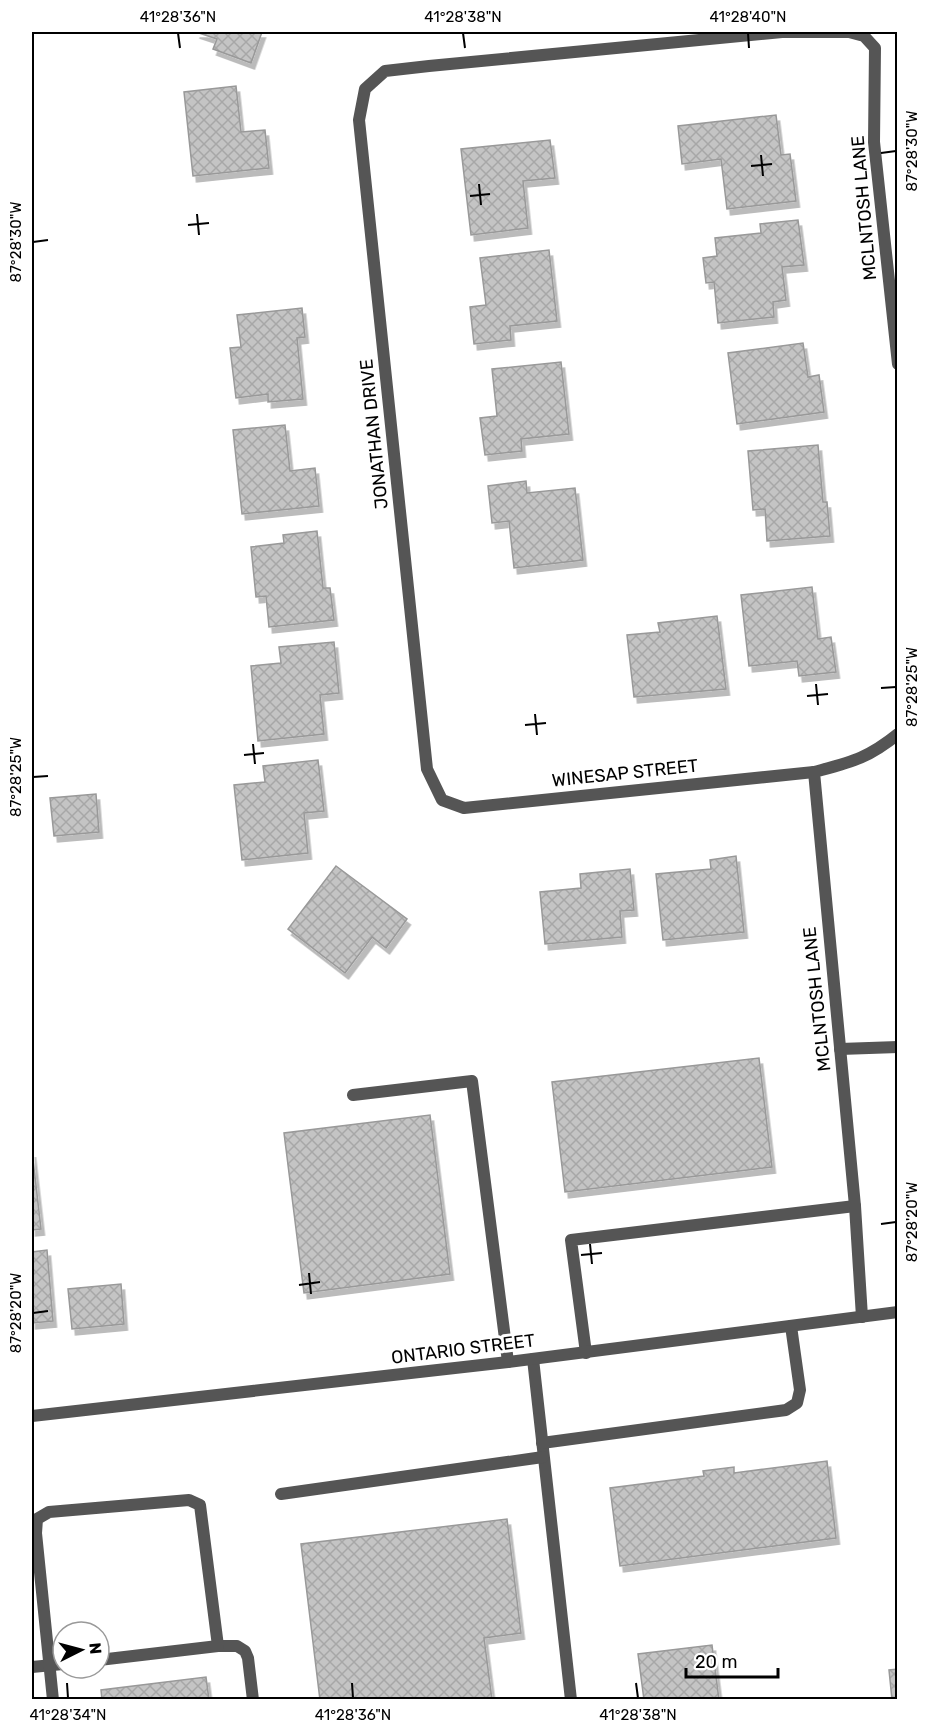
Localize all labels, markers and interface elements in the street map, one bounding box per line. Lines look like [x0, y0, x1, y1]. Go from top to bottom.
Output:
text: 41°28'36"N [140, 8, 216, 26]
text: 41°28'38"N [424, 8, 502, 26]
text: 41°28'40"N [710, 8, 786, 26]
text: 87°28'30"W [903, 111, 921, 191]
street label: MCLNTOSH LANE [847, 135, 881, 281]
text: 87°28'30"W [7, 202, 25, 282]
street label: JONATHAN DRIVE [355, 358, 393, 510]
text: 87°28'25"W [903, 647, 921, 727]
text: 87°28'25"W [7, 737, 25, 817]
street label: WINESAP STREET [551, 754, 699, 792]
street label: MCLNTOSH LANE [798, 926, 836, 1072]
text: 87°28'20"W [903, 1182, 921, 1262]
text: 87°28'20"W [7, 1273, 25, 1353]
street label: ONTARIO STREET [390, 1329, 536, 1369]
north arrow [51, 1620, 111, 1680]
scale bar [686, 1641, 778, 1679]
text: N [85, 1642, 105, 1655]
text: 20 m [695, 1651, 737, 1673]
text: 41°28'34"N [30, 1706, 106, 1724]
text: 41°28'36"N [315, 1706, 391, 1724]
text: 41°28'38"N [599, 1706, 677, 1724]

